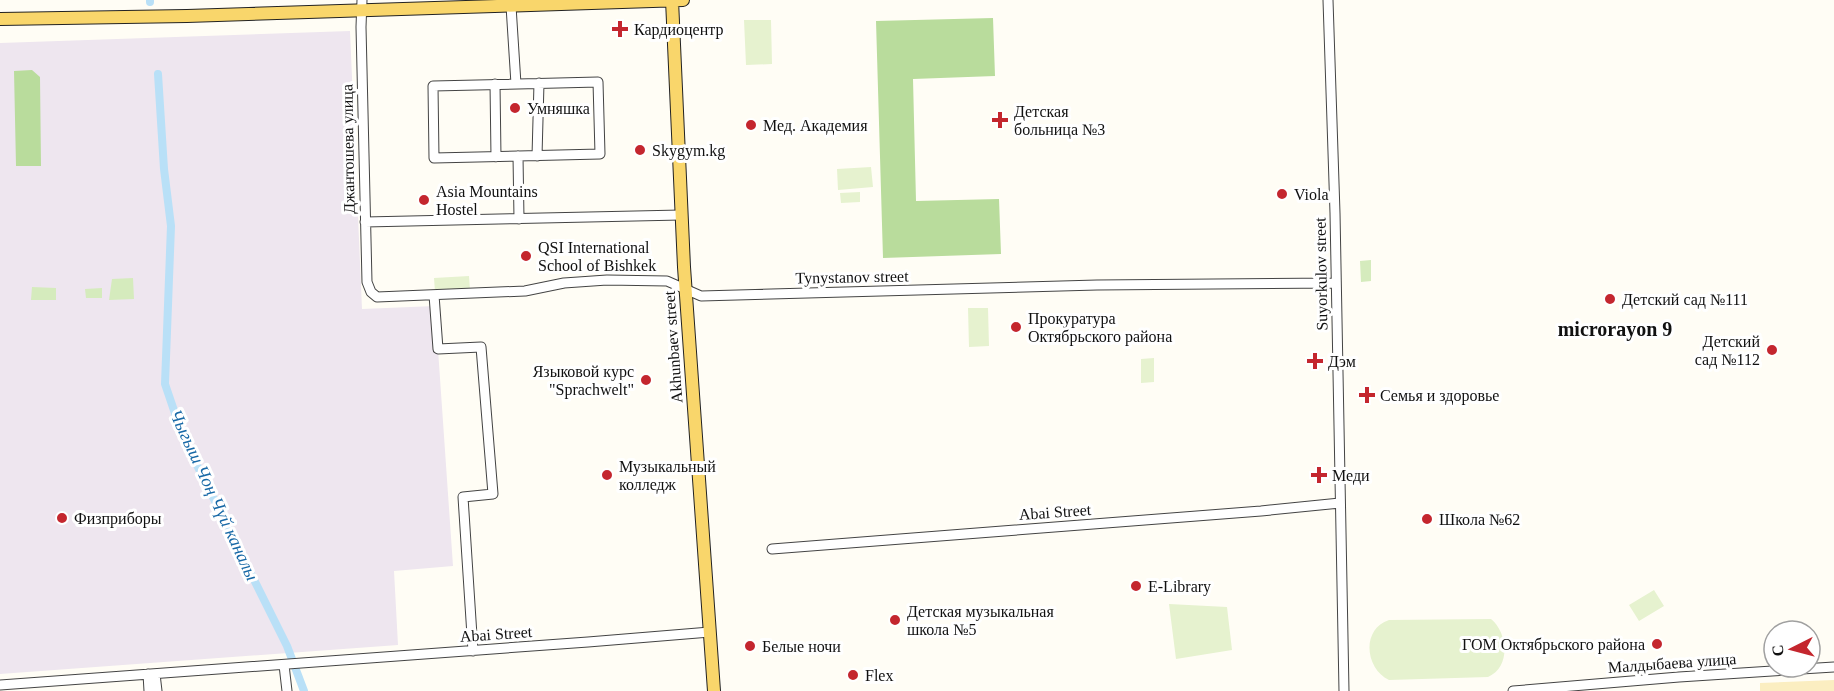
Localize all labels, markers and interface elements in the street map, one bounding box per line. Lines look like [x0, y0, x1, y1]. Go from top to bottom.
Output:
marker: Кардиоцентр [611, 20, 629, 38]
place label: Кардиоцентр [634, 21, 723, 39]
street label: Джантошева улица [338, 84, 359, 214]
place label: Умняшка [527, 100, 590, 117]
marker: Умняшка [508, 101, 522, 115]
place label: Детская больница №3 [1014, 103, 1105, 139]
marker: Детская больница №3 [991, 111, 1009, 129]
place label: Мед. Академия [763, 117, 868, 135]
marker: Мед. Академия [744, 118, 758, 132]
place label: Skygym.kg [652, 142, 725, 160]
marker: Skygym.kg [633, 143, 647, 157]
place label: Asia Mountains Hostel [436, 183, 538, 218]
place label: Viola [1294, 186, 1329, 203]
marker: Viola [1275, 187, 1289, 201]
marker: Asia Mountains Hostel [417, 193, 431, 207]
street label: Suyorkulov street [1312, 217, 1331, 331]
place label: QSI International School of Bishkek [538, 239, 656, 274]
marker: QSI International School of Bishkek [519, 249, 533, 263]
street label: Tynystanov street [795, 268, 909, 287]
street label: Akhunbaev street [661, 290, 685, 404]
place label: Детский сад №111 [1622, 291, 1748, 309]
marker: Детский сад №111 [1603, 292, 1617, 306]
place label: Прокуратура Октябрьского района [1028, 310, 1172, 346]
district label: microrayon 9 [1558, 318, 1672, 341]
marker: Прокуратура Октябрьского района [1009, 320, 1023, 334]
place label: Детский сад №112 [1695, 333, 1760, 369]
marker: Детский сад №112 [1765, 343, 1779, 357]
marker: Дэм [1306, 352, 1324, 370]
place label: Дэм [1328, 353, 1356, 371]
place label: Языковой курс "Sprachwelt" [533, 363, 634, 399]
marker: Языковой курс "Sprachwelt" [639, 373, 653, 387]
marker: Семья и здоровье [1358, 386, 1376, 404]
place label: Семья и здоровье [1380, 387, 1499, 405]
water label: Чыгыш Чоң Чүй каналы [166, 406, 262, 584]
place label: Музыкальный колледж [619, 458, 716, 494]
marker: Меди [1310, 466, 1328, 484]
place label: Меди [1332, 467, 1370, 485]
marker: Музыкальный колледж [600, 468, 614, 482]
street label: Abai Street [1018, 501, 1092, 523]
place label: Физприборы [74, 510, 162, 528]
marker: Физприборы [55, 511, 69, 525]
place label: Школа №62 [1439, 511, 1520, 528]
marker: Школа №62 [1420, 512, 1434, 526]
place label: E-Library [1148, 578, 1211, 596]
marker: E-Library [1129, 579, 1143, 593]
place label: Детская музыкальная школа №5 [907, 603, 1054, 638]
marker: Детская музыкальная школа №5 [888, 613, 902, 627]
north arrow [1762, 619, 1822, 679]
street label: Abai Street [459, 623, 533, 645]
place label: ГОМ Октябрьского района [1462, 636, 1645, 654]
marker: ГОМ Октябрьского района [1650, 637, 1664, 651]
place label: Белые ночи [762, 638, 841, 655]
marker: Белые ночи [743, 639, 757, 653]
text: С [1769, 644, 1787, 657]
street label: Малдыбаева улица [1607, 650, 1737, 677]
place label: Flex [865, 667, 893, 684]
marker: Flex [846, 668, 860, 682]

